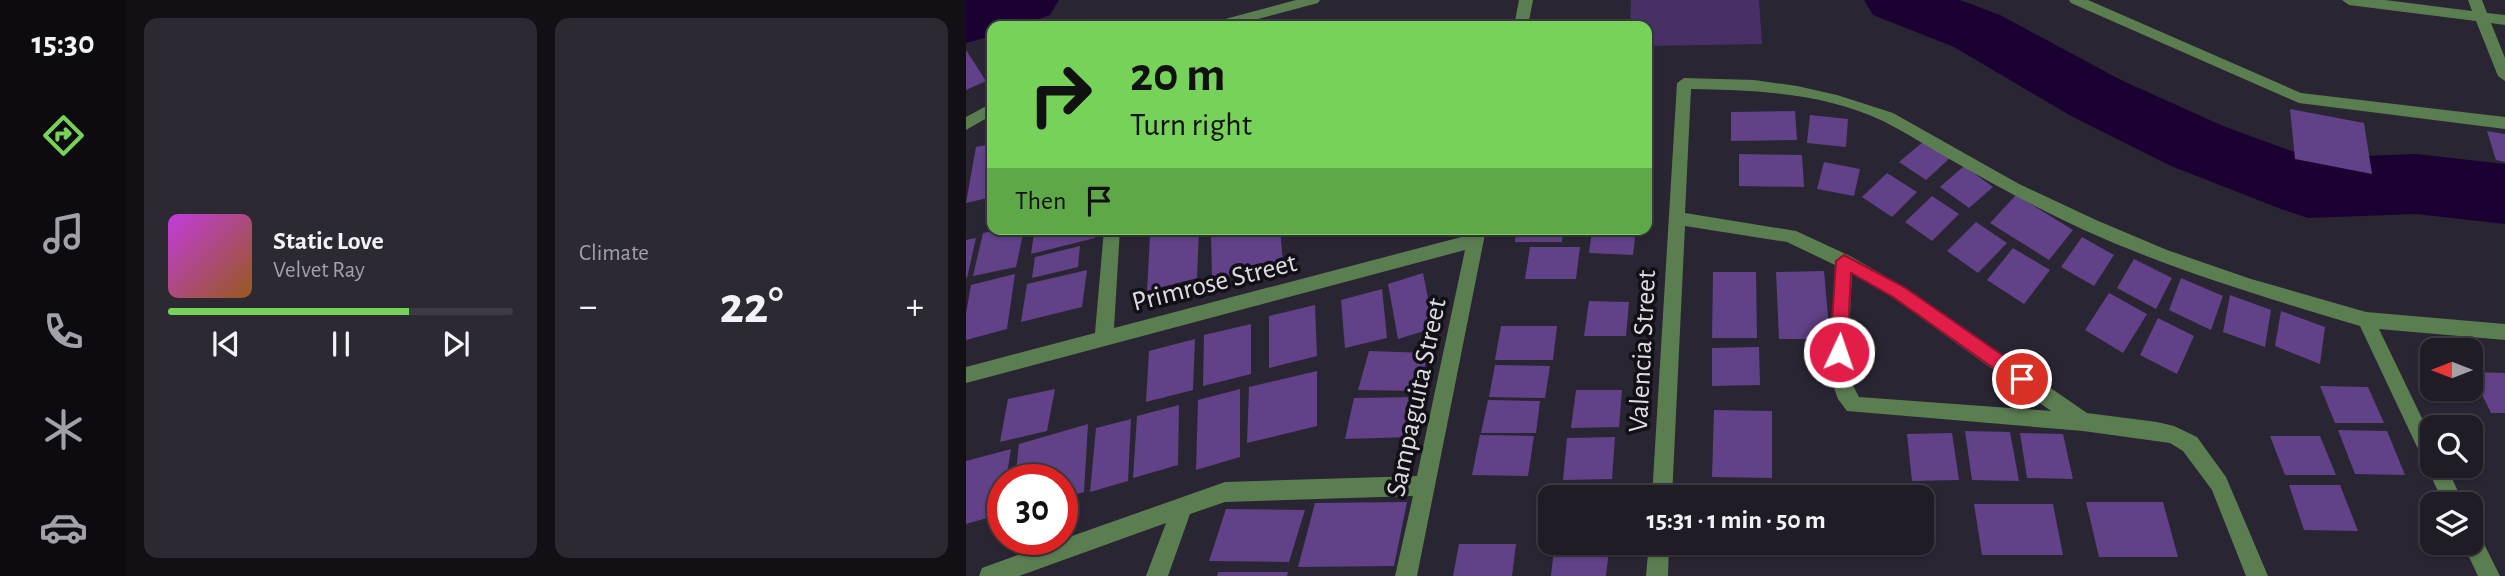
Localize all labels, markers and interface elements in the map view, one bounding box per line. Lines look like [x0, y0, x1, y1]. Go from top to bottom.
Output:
text: 15:30 [31, 27, 95, 59]
icon: right [1015, 49, 1106, 140]
text: 20 m [1130, 51, 1226, 100]
text: Turn right [1130, 109, 1252, 141]
icon: directions [39, 111, 88, 160]
icon: arrive [1080, 182, 1118, 220]
text: Then [1015, 188, 1066, 214]
icon: music [39, 209, 88, 258]
text: Static Love [273, 228, 384, 254]
text: Climate [579, 242, 649, 265]
street label: Primrose Street [1129, 249, 1300, 317]
text: Velvet Ray [273, 259, 365, 282]
street label: Valencia Street [1625, 269, 1661, 433]
text: 22° [719, 280, 784, 332]
text: − [579, 288, 597, 326]
text: + [906, 288, 924, 326]
street label: Sampaguita Street [1382, 296, 1452, 499]
icon: phone [39, 307, 88, 356]
position arrow [1802, 315, 1876, 389]
icon: previous [207, 325, 245, 363]
icon: pause [322, 325, 360, 363]
icon: next [437, 325, 475, 363]
north arrow [2420, 338, 2483, 401]
map controls [2420, 338, 2483, 555]
pin [1992, 349, 2052, 409]
icon: arrive [2003, 360, 2041, 398]
icon: climate [39, 405, 88, 454]
button: search [2420, 415, 2483, 478]
speed limit sign: 30 [987, 464, 1078, 555]
button: layers [2420, 492, 2483, 555]
icon: car [39, 503, 88, 552]
text: 15:31 · 1 min · 50 m [1646, 507, 1826, 533]

